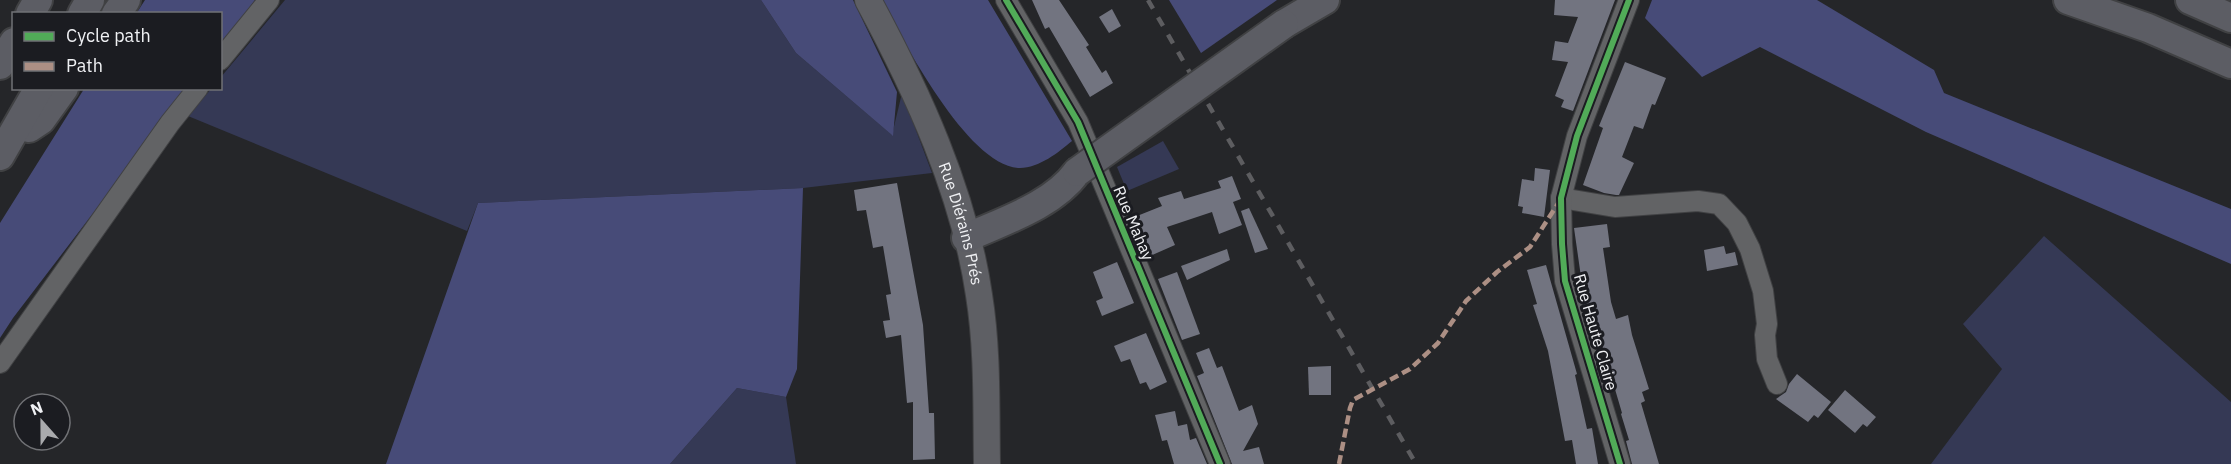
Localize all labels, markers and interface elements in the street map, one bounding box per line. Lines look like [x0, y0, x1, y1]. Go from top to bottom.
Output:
legend [12, 12, 222, 90]
text: Cycle path [66, 24, 151, 47]
text: Path [66, 54, 103, 77]
street label: Rue Diérains Prés [935, 159, 987, 286]
street label: Rue Mahay [1109, 183, 1159, 263]
street label: Rue Haute Claire [1570, 271, 1622, 393]
north arrow [12, 392, 72, 452]
text: N [28, 397, 46, 419]

